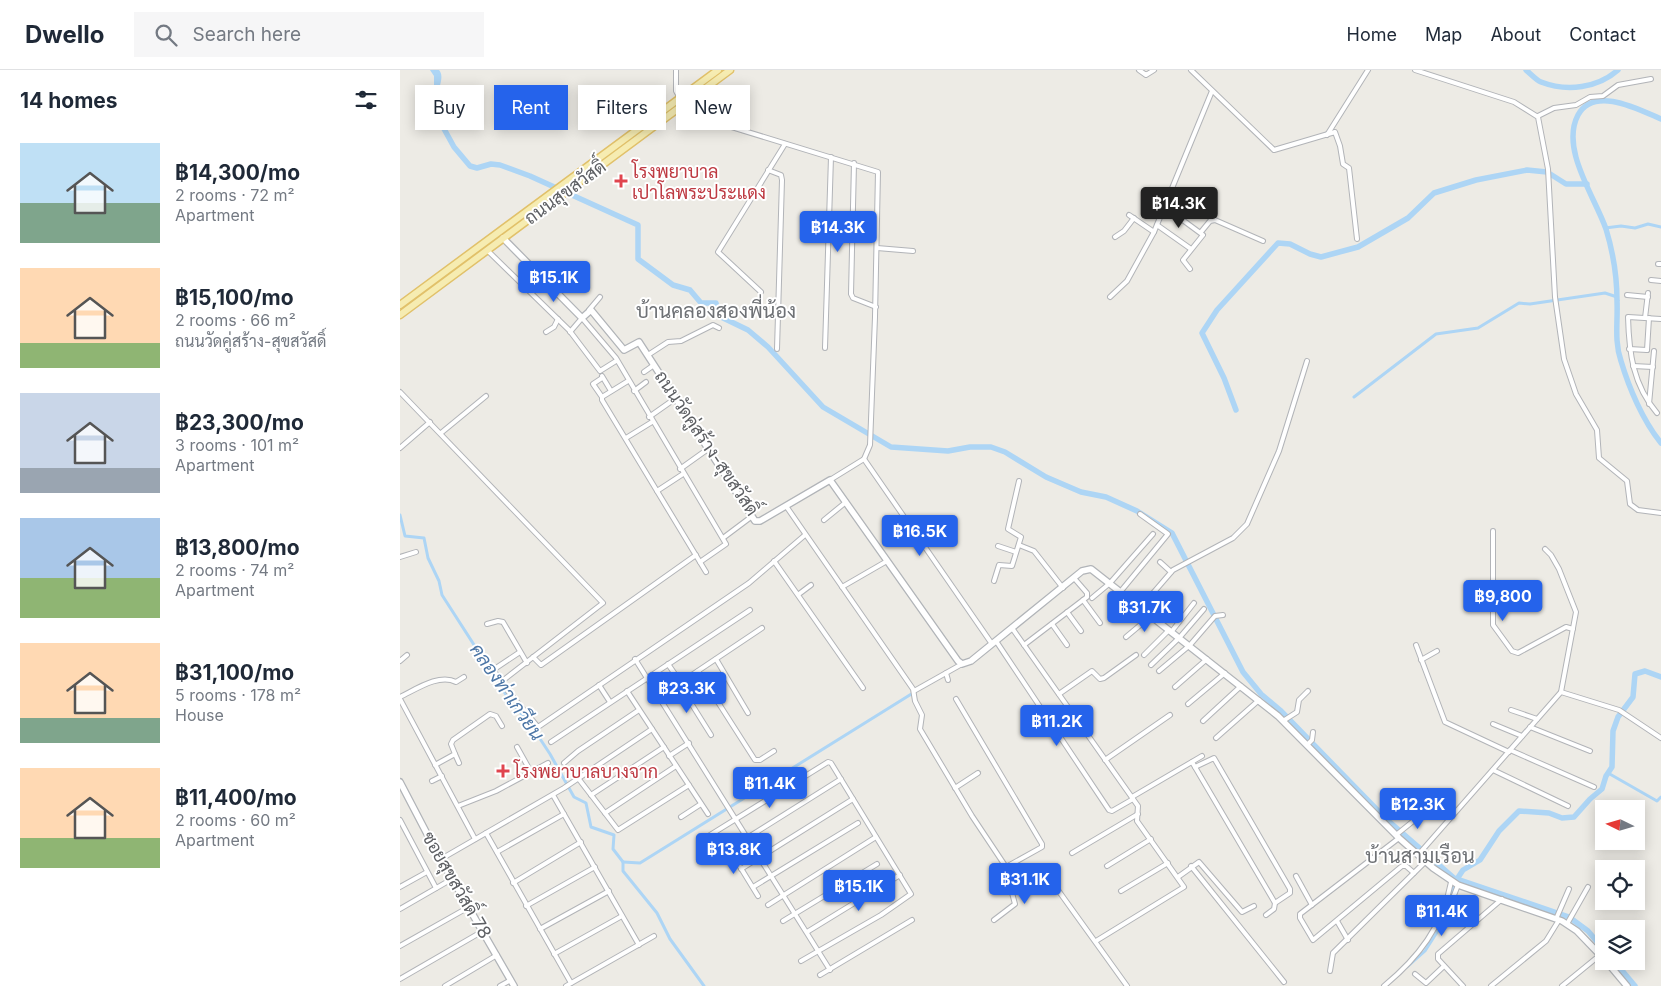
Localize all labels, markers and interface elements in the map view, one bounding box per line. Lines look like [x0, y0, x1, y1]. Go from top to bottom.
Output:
search box [134, 12, 484, 57]
text: Dwello [25, 20, 104, 49]
icon: search [152, 21, 180, 49]
text: Search here [192, 23, 301, 46]
text: Home [1347, 24, 1397, 45]
text: Map [1425, 24, 1462, 45]
text: About [1490, 24, 1541, 45]
text: Contact [1569, 24, 1636, 45]
chip: Buy [415, 85, 484, 130]
chip: Rent [494, 85, 568, 130]
chip: Filters [578, 85, 666, 130]
chip: New [676, 85, 750, 130]
icon: filters [352, 86, 380, 114]
text: 14 homes [20, 88, 118, 113]
street label: ถนนสุขสวัสดิ์ [517, 151, 611, 230]
place label: โรงพยาบาล เปาโลพระประแดง [631, 159, 766, 203]
text: ฿14,300/mo [175, 160, 300, 185]
icon: home [60, 163, 120, 223]
marker: โรงพยาบาล เปาโลพระประแดง [614, 174, 628, 188]
text: 2 rooms · 72 m² [175, 185, 295, 205]
pin: ฿14.3K [1138, 186, 1220, 229]
text: ฿14.3K [1152, 193, 1206, 213]
text: Apartment [175, 205, 255, 225]
pin: ฿14.3K [797, 210, 879, 253]
text: ฿14.3K [811, 217, 865, 237]
pin: ฿15.1K [513, 260, 595, 303]
text: ฿15.1K [529, 267, 579, 287]
text: ฿15,100/mo [175, 285, 294, 310]
icon: home [60, 288, 120, 348]
district label: บ้านคลองสองพี่น้อง [636, 294, 796, 323]
text: 2 rooms · 66 m² [175, 310, 296, 330]
text: ถนนวัดคู่สร้าง-สุขสวัสดิ์ [175, 331, 326, 351]
street label: ถนนวัดคู่สร้าง-สุขสวัสดิ์ [648, 364, 768, 521]
text: ฿23,300/mo [175, 410, 304, 435]
icon: home [60, 413, 120, 473]
text: 3 rooms · 101 m² [175, 435, 299, 455]
text: Apartment [175, 455, 255, 475]
pin: ฿16.5K [879, 514, 961, 557]
text: ฿16.5K [893, 521, 947, 541]
text: ฿13,800/mo [175, 535, 300, 560]
icon: home [60, 538, 120, 598]
text: 2 rooms · 74 m² [175, 560, 294, 580]
text: Apartment [175, 580, 255, 600]
pin: ฿9,800 [1462, 580, 1544, 622]
text: ฿9,800 [1474, 586, 1532, 606]
pin: ฿31.7K [1104, 590, 1186, 633]
text: ฿31.7K [1118, 597, 1172, 617]
water label: คลองท่าเกวียน [465, 638, 550, 745]
text: ฿31,100/mo [175, 660, 294, 685]
icon: home [60, 663, 120, 723]
pin: ฿23.3K [646, 672, 728, 714]
text: ฿23.3K [658, 678, 716, 698]
text: 5 rooms · 178 m² [175, 685, 301, 705]
pin: ฿11.2K [1016, 704, 1098, 747]
text: House [175, 705, 224, 725]
text: ฿11.2K [1031, 711, 1083, 731]
place label: โรงพยาบาลบางจาก [513, 759, 658, 782]
marker: โรงพยาบาลบางจาก [496, 764, 510, 778]
pin: ฿11.4K [729, 766, 811, 809]
text: ฿11.4K [744, 773, 796, 793]
text: ฿11,400/mo [175, 785, 297, 810]
icon: home [60, 788, 120, 848]
pin: ฿12.3K [1377, 788, 1459, 830]
text: ฿12.3K [1391, 794, 1445, 814]
north arrow [1595, 800, 1645, 850]
map controls [1595, 800, 1645, 970]
text: 2 rooms · 60 m² [175, 810, 296, 830]
street label: ซอยสุขสวัสดิ์ 78 [416, 825, 501, 943]
text: Apartment [175, 830, 255, 850]
pin: ฿13.8K [693, 832, 775, 875]
text: ฿13.8K [707, 839, 761, 859]
district label: บ้านสามเรือน [1365, 842, 1475, 868]
button: locate [1595, 860, 1645, 910]
pin: ฿31.1K [984, 862, 1066, 905]
text: ฿31.1K [1000, 869, 1050, 889]
pin: ฿15.1K [818, 870, 900, 912]
text: ฿15.1K [834, 876, 884, 896]
pin: ฿11.4K [1401, 894, 1483, 937]
text: ฿11.4K [1416, 901, 1468, 921]
button: layers [1595, 920, 1645, 970]

